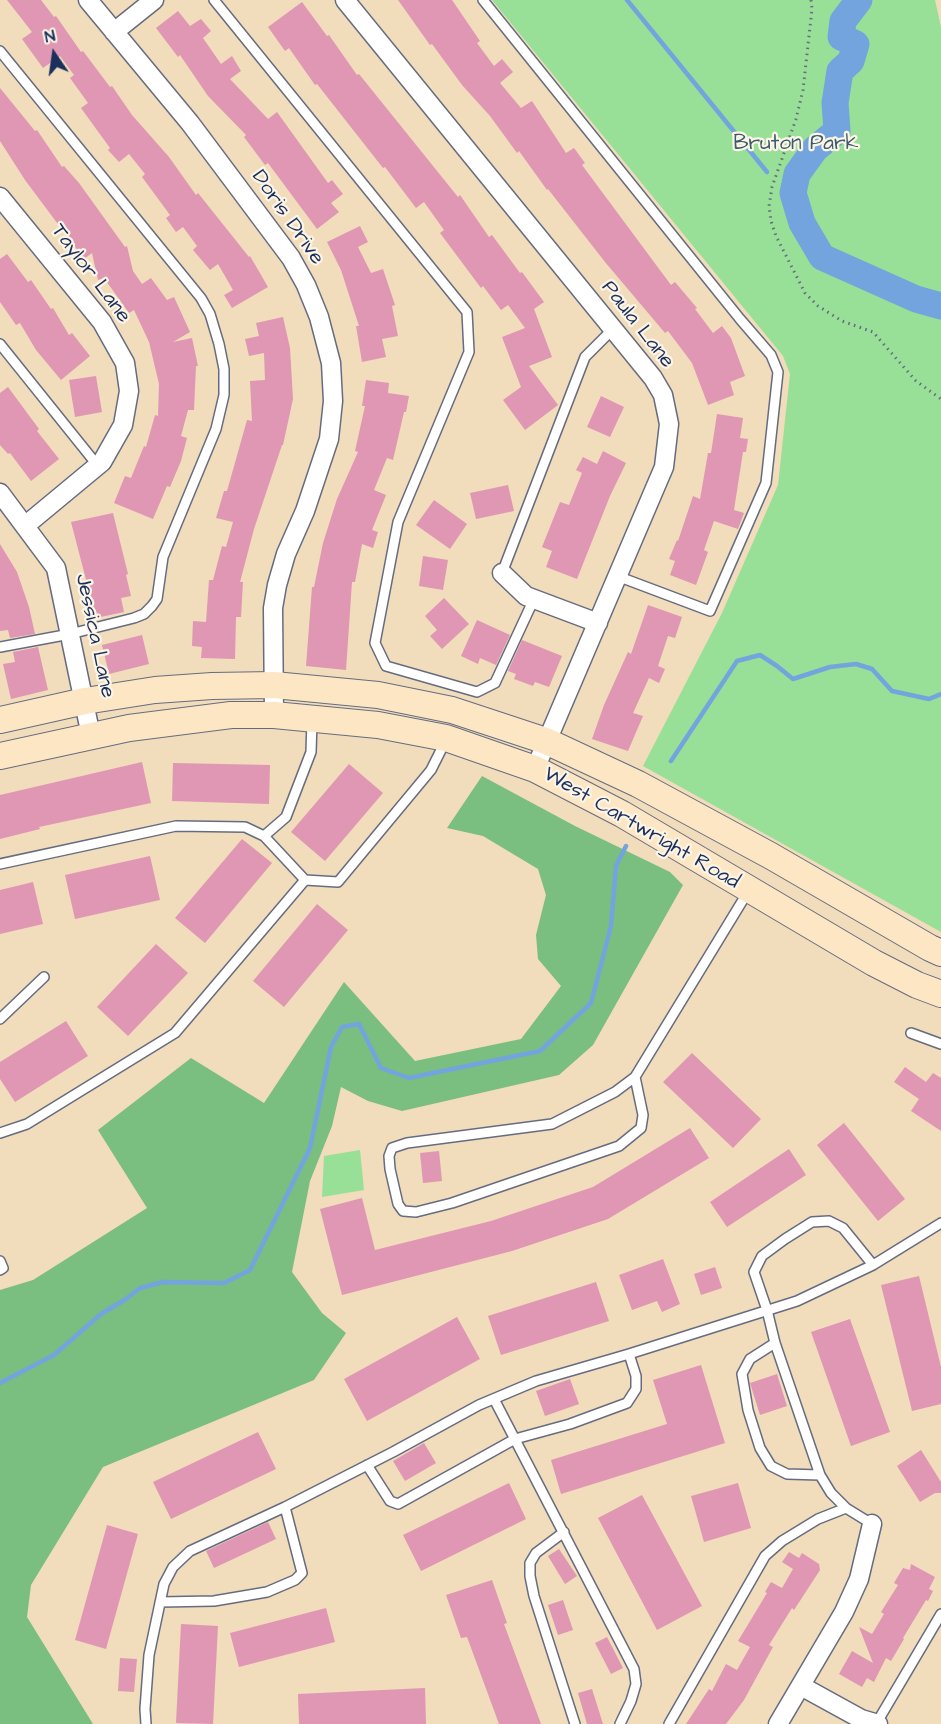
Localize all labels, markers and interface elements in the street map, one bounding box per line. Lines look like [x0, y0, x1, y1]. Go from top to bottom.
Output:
north arrow [24, 24, 84, 84]
text: N [43, 25, 57, 48]
park label: Bruton Park [734, 132, 858, 158]
street label: Doris Drive [245, 166, 329, 270]
street label: Taylor Lane [45, 220, 135, 328]
street label: Paula Lane [595, 276, 679, 374]
street label: Jessica Lane [69, 572, 119, 700]
street label: West Cartwright Road [538, 763, 744, 895]

